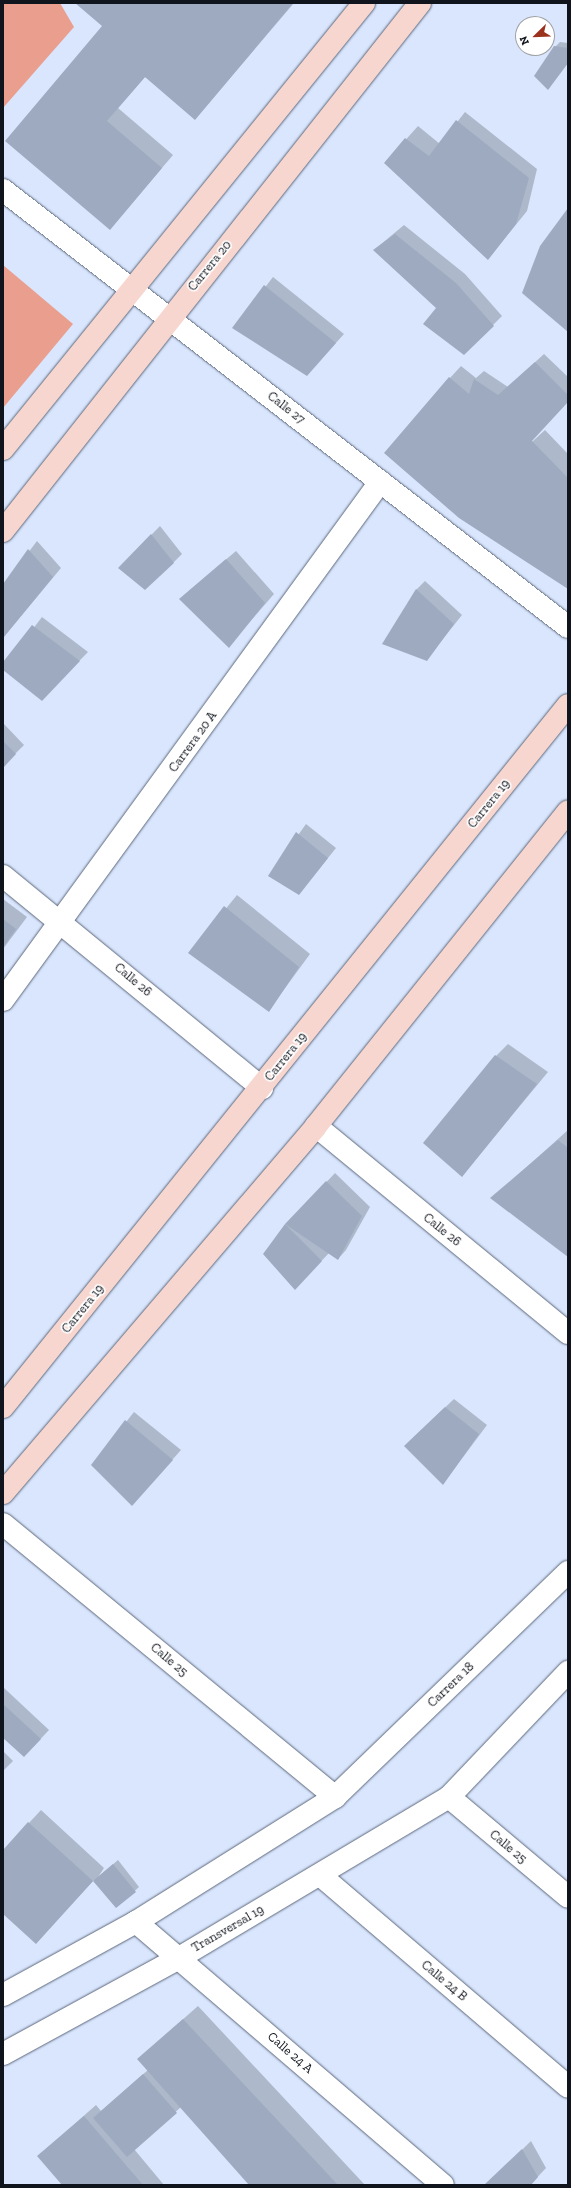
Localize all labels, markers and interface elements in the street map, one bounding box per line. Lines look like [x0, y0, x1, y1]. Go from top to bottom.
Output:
north arrow [515, 16, 555, 56]
text: N [517, 34, 532, 47]
street label: Carrera 20 [185, 238, 235, 294]
street label: Calle 27 [264, 388, 308, 428]
street label: Carrera 20 A [166, 708, 220, 776]
street label: Carrera 19 [465, 776, 513, 832]
street label: Calle 26 [111, 960, 155, 1000]
street label: Carrera 19 [262, 1029, 310, 1085]
street label: Calle 26 [420, 1210, 464, 1250]
street label: Carrera 19 [59, 1281, 107, 1337]
street label: Calle 25 [147, 1640, 191, 1680]
street label: Carrera 18 [425, 1659, 477, 1711]
street label: Calle 25 [486, 1827, 530, 1867]
street label: Transversal 19 [189, 1902, 267, 1956]
street label: Calle 24 B [418, 1957, 470, 2005]
street label: Calle 24 A [264, 2029, 316, 2077]

